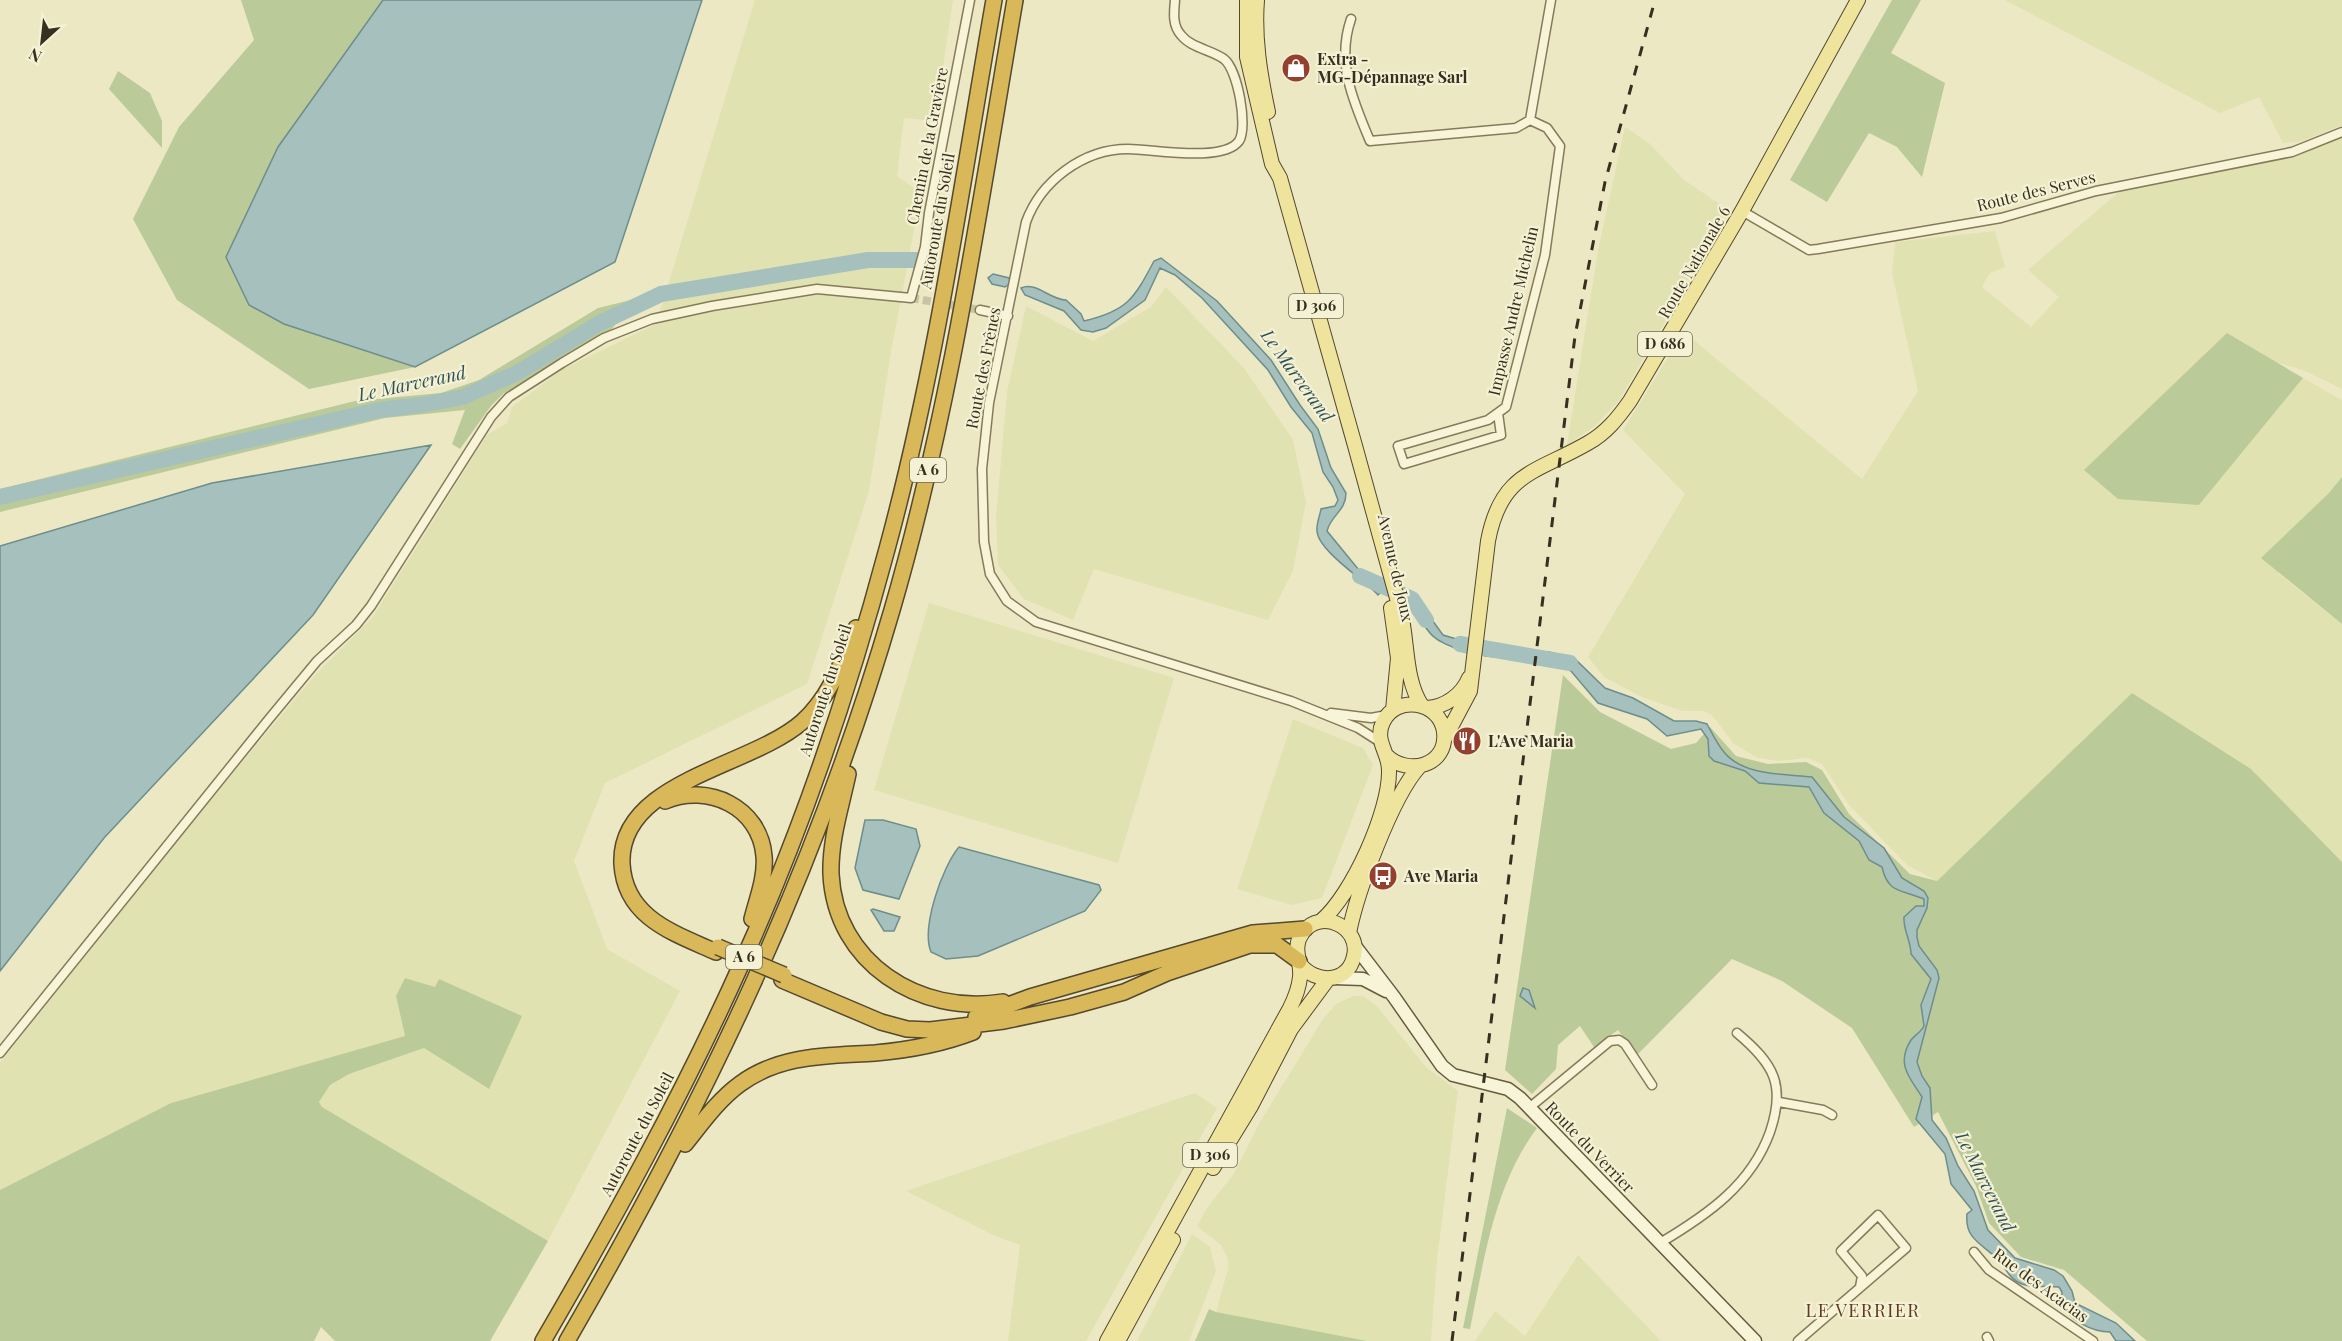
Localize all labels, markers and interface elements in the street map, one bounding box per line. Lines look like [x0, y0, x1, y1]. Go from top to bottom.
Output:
north arrow [12, 12, 72, 72]
text: N [25, 44, 45, 68]
place label: Extra - MG-Dépannage Sarl [1317, 48, 1467, 87]
shop icon: Extra - MG-Dépannage Sarl [1280, 52, 1312, 84]
street label: Chemin de la Gravière [901, 65, 952, 226]
street label: Autoroute du Soleil [914, 151, 959, 291]
street label: Route des Serves [1974, 166, 2097, 215]
street label: Route Nationale 6 [1653, 202, 1734, 322]
street label: Impasse Andre Michelin [1483, 224, 1542, 398]
road number: D 306 [1289, 294, 1343, 318]
street label: Route des Frênes [960, 305, 1005, 431]
water label: Le Marverand [1255, 323, 1340, 428]
road number: D 686 [1638, 332, 1692, 356]
water label: Le Marverand [355, 360, 469, 406]
road number: A 6 [910, 458, 946, 482]
street label: Avenue de Joux [1374, 511, 1419, 624]
street label: Autoroute du Soleil [793, 621, 856, 759]
restaurant icon: L'Ave Maria [1451, 725, 1483, 757]
place label: L'Ave Maria [1488, 730, 1574, 751]
bus stop icon: Ave Maria [1367, 860, 1399, 892]
place label: Ave Maria [1403, 865, 1479, 886]
road number: A 6 [726, 945, 762, 969]
street label: Autoroute du Soleil [595, 1068, 678, 1200]
street label: Route du Verrier [1541, 1096, 1639, 1197]
water label: Le Marverand [1950, 1127, 2022, 1237]
road number: D 306 [1183, 1143, 1237, 1167]
street label: Rue des Acacias [1989, 1243, 2093, 1326]
district label: LE VERRIER [1806, 1298, 1920, 1322]

